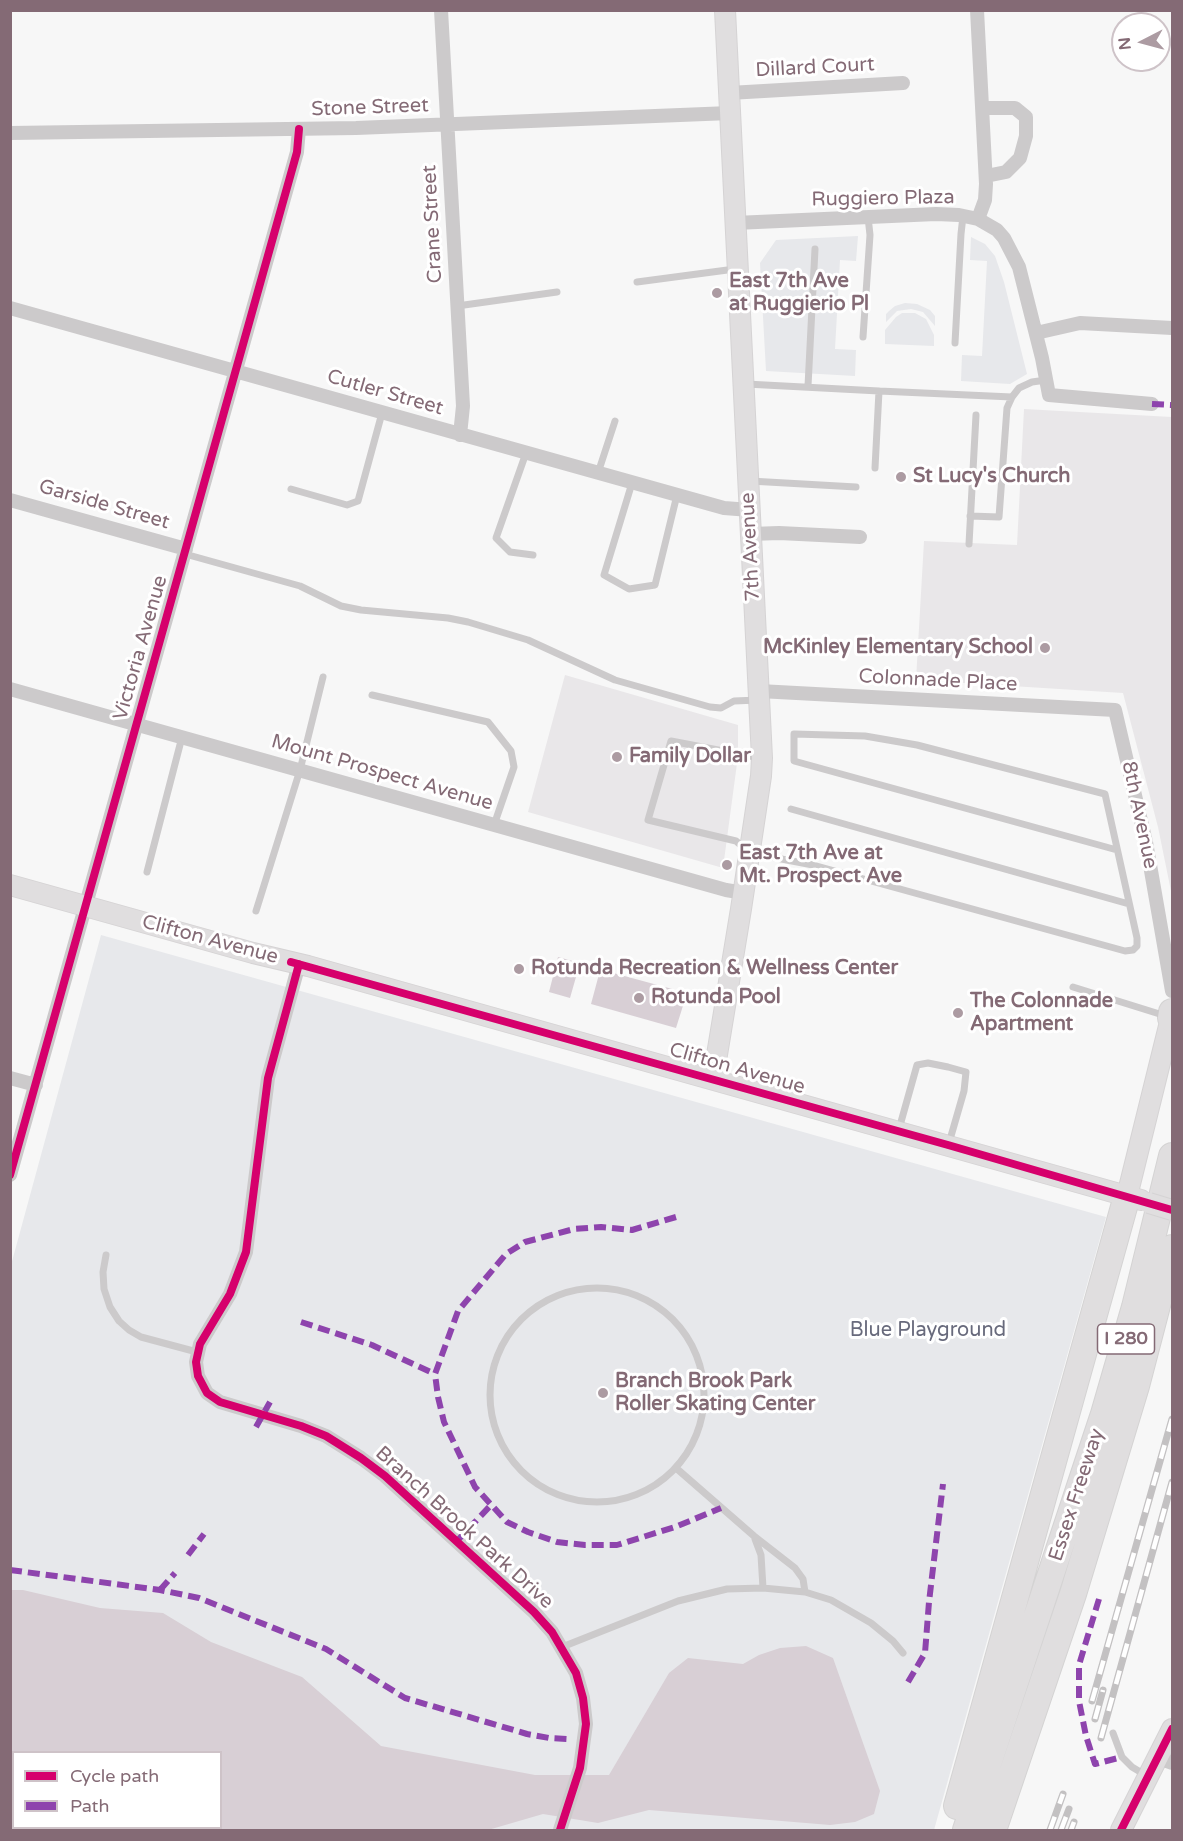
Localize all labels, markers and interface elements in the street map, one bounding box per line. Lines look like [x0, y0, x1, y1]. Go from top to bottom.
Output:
north arrow [1111, 12, 1171, 72]
text: N [1114, 36, 1136, 51]
street label: Dillard Court [755, 53, 875, 83]
street label: Stone Street [311, 94, 429, 122]
street label: Crane Street [418, 164, 448, 284]
street label: Ruggiero Plaza [811, 186, 955, 212]
place label: East 7th Ave at Ruggierio Pl [729, 270, 869, 317]
marker: East 7th Ave at Ruggierio Pl [710, 286, 724, 300]
street label: Cutler Street [324, 365, 446, 421]
place label: St Lucy's Church [913, 465, 1070, 489]
marker: St Lucy's Church [894, 470, 908, 484]
street label: Garside Street [36, 475, 172, 535]
street label: 7th Avenue [736, 492, 766, 602]
street label: Victoria Avenue [109, 573, 173, 723]
place label: McKinley Elementary School [763, 636, 1033, 660]
marker: McKinley Elementary School [1038, 641, 1052, 655]
street label: Colonnade Place [858, 665, 1018, 697]
street label: Mount Prospect Avenue [268, 730, 496, 816]
place label: Family Dollar [629, 745, 751, 769]
marker: Family Dollar [610, 750, 624, 764]
street label: 8th Avenue [1116, 759, 1162, 871]
place label: East 7th Ave at Mt. Prospect Ave [739, 842, 902, 889]
marker: East 7th Ave at Mt. Prospect Ave [720, 858, 734, 872]
street label: Clifton Avenue [139, 910, 281, 970]
place label: Rotunda Recreation & Wellness Center [531, 957, 898, 981]
marker: Rotunda Recreation & Wellness Center [512, 962, 526, 976]
place label: Rotunda Pool [651, 986, 781, 1010]
place label: The Colonnade Apartment [970, 990, 1113, 1037]
marker: Rotunda Pool [632, 991, 646, 1005]
marker: The Colonnade Apartment [951, 1006, 965, 1020]
street label: Clifton Avenue [666, 1038, 808, 1100]
park label: Blue Playground [850, 1319, 1006, 1343]
road number: I 280 [1098, 1324, 1154, 1354]
place label: Branch Brook Park Roller Skating Center [615, 1370, 815, 1417]
marker: Branch Brook Park Roller Skating Center [596, 1386, 610, 1400]
street label: Essex Freeway [1044, 1426, 1110, 1564]
street label: Branch Brook Park Drive [370, 1442, 558, 1614]
legend [12, 1751, 222, 1829]
text: Cycle path [70, 1765, 159, 1787]
text: Path [70, 1795, 109, 1817]

